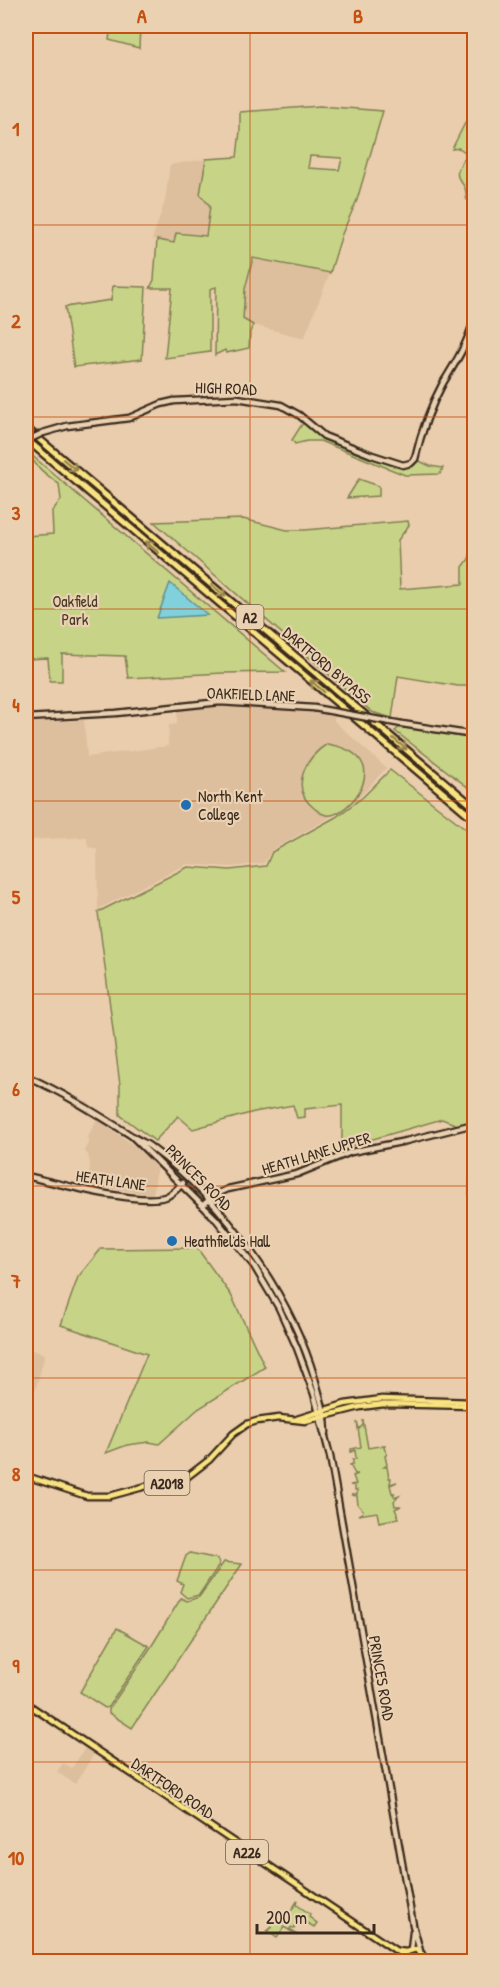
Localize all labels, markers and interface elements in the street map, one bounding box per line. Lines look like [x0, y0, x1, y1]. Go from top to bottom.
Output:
text: A [137, 2, 147, 29]
text: B [353, 2, 363, 29]
text: 1 [12, 115, 20, 142]
text: 2 [11, 307, 21, 334]
street label: HIGH ROAD [195, 376, 258, 400]
one-way arrow [62, 458, 77, 472]
text: 3 [12, 499, 21, 526]
one-way arrow [145, 540, 160, 554]
one-way arrow [211, 584, 226, 598]
park label: Oakfield Park [52, 590, 98, 630]
road number: A2 [236, 605, 264, 629]
street label: DARTFORD BYPASS [278, 622, 376, 709]
one-way arrow [310, 679, 325, 693]
street label: OAKFIELD LANE [206, 681, 296, 707]
text: 4 [12, 691, 20, 718]
one-way arrow [392, 737, 407, 751]
place label: North Kent College [198, 785, 263, 825]
marker: North Kent College [179, 798, 193, 812]
text: 5 [12, 883, 21, 910]
text: 6 [12, 1075, 20, 1102]
street label: HEATH LANE UPPER [259, 1126, 373, 1180]
street label: PRINCES ROAD [161, 1139, 237, 1215]
street label: HEATH LANE [75, 1164, 147, 1196]
place label: Heathfields Hall [184, 1230, 270, 1252]
marker: Heathfields Hall [165, 1234, 179, 1248]
text: 7 [10, 1267, 21, 1294]
text: 8 [12, 1460, 21, 1487]
road number: A2018 [144, 1471, 190, 1495]
street label: PRINCES ROAD [364, 1634, 400, 1722]
text: 9 [12, 1652, 20, 1679]
street label: DARTFORD ROAD [127, 1752, 219, 1824]
road number: A226 [226, 1840, 268, 1864]
text: 10 [8, 1844, 24, 1871]
scale bar [257, 1897, 374, 1935]
text: 200 m [266, 1905, 307, 1930]

